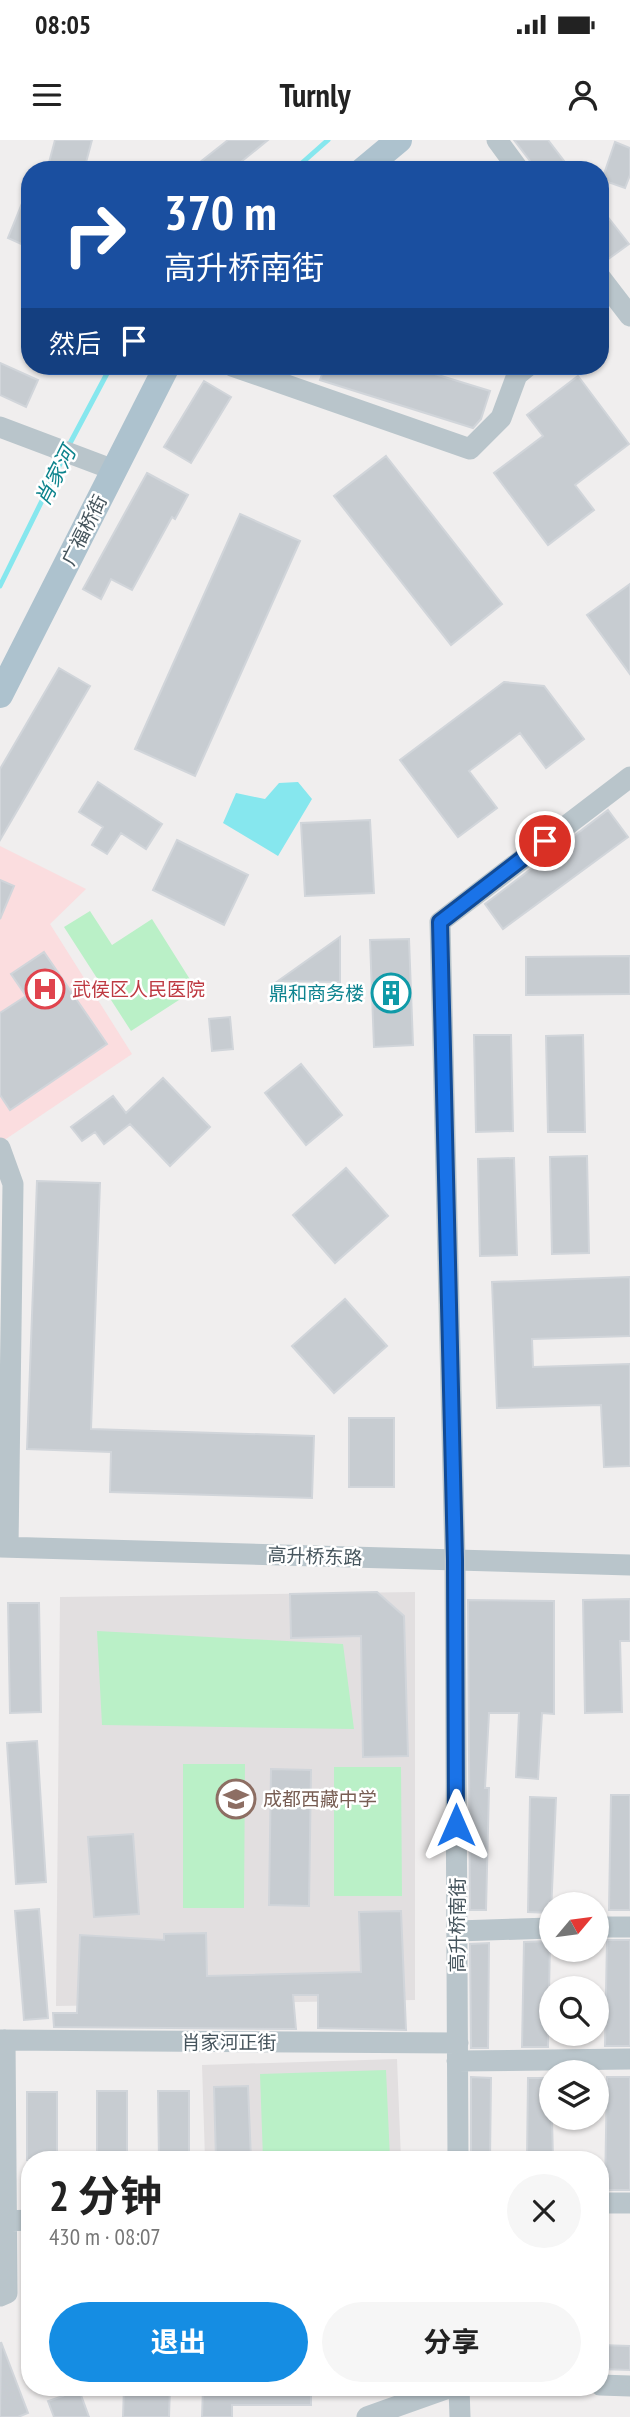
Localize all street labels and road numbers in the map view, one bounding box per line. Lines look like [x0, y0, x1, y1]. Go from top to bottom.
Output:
street label: 广福桥街 [56, 491, 112, 569]
street label: 高升桥东路 [267, 1542, 363, 1570]
street label: 高升桥南街 [445, 1877, 469, 1973]
street label: 肖家河正街 [181, 2030, 277, 2054]

